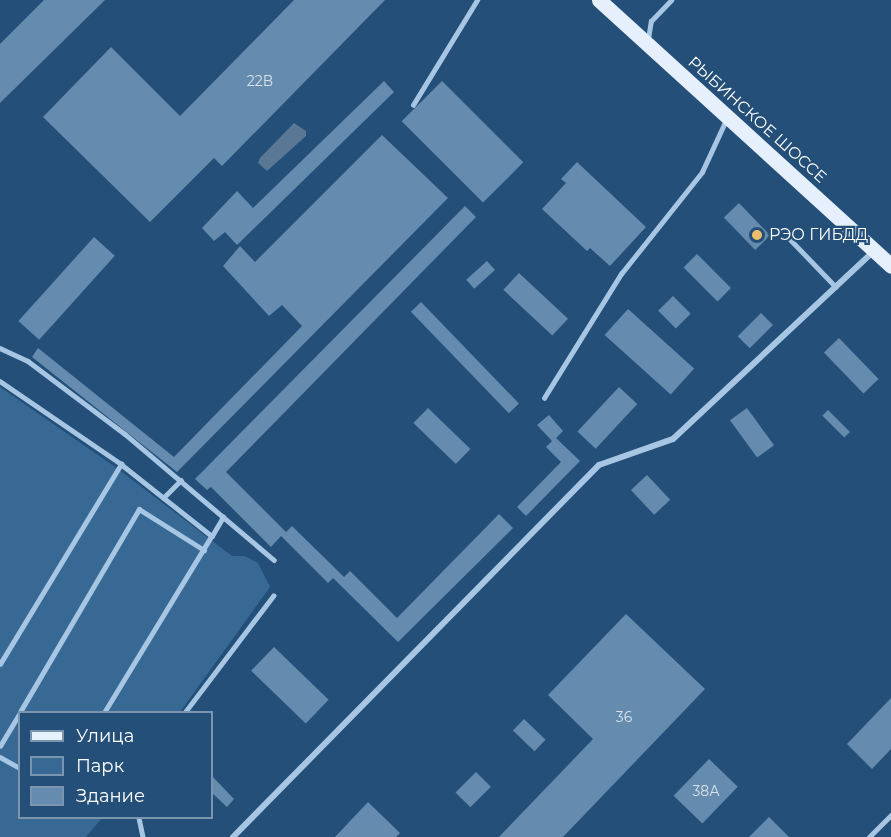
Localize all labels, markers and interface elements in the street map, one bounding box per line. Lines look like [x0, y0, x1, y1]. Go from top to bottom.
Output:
street label: РЫБИНСКОЕ ШОССЕ [684, 53, 830, 187]
house number: 22В [247, 73, 273, 89]
place label: РЭО ГИБДД [769, 225, 868, 245]
marker: РЭО ГИБДД [750, 228, 764, 242]
house number: 36 [616, 709, 632, 725]
legend [18, 711, 213, 819]
text: Улица [76, 725, 134, 747]
text: Парк [76, 755, 124, 777]
house number: 38А [692, 783, 720, 799]
text: Здание [76, 785, 145, 807]

